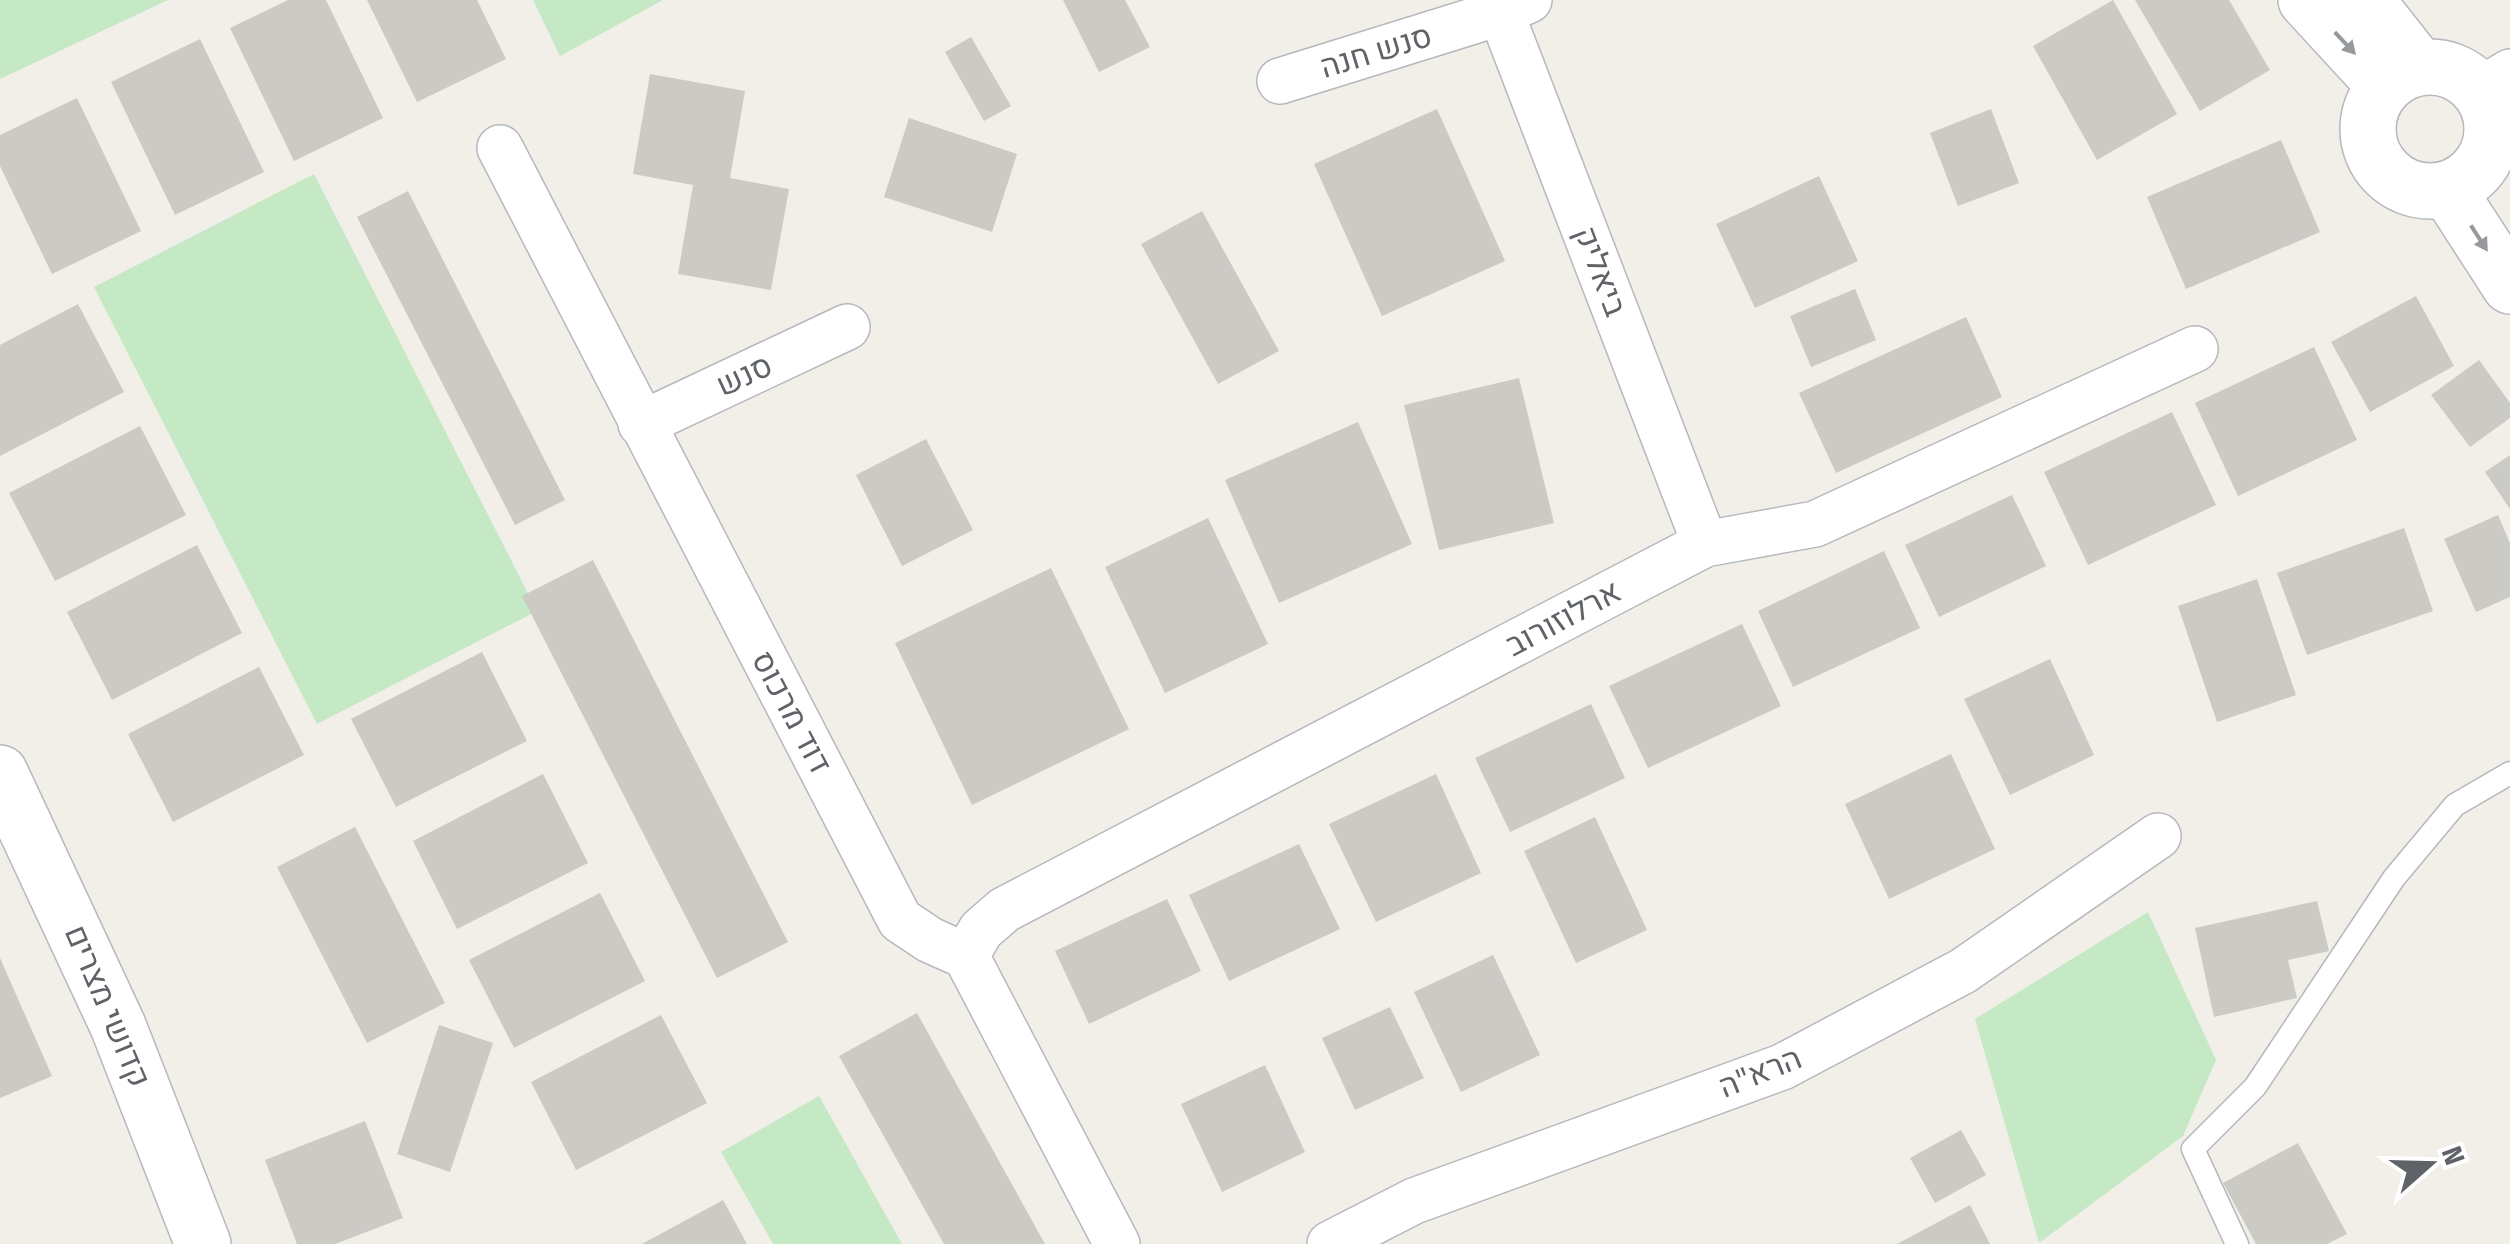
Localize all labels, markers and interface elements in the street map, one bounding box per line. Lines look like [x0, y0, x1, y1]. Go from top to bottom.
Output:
street label: סנש חנה [1316, 16, 1436, 86]
one-way arrow [2334, 30, 2356, 55]
street label: ביאליק [1567, 221, 1635, 321]
one-way arrow [2469, 224, 2487, 252]
street label: סנש [710, 346, 778, 404]
street label: ארלוזורוב [1499, 572, 1627, 664]
street label: דוד מרכוס [744, 644, 840, 780]
street label: קדושי מצרים [57, 919, 159, 1093]
street label: הרא"ה [1713, 1038, 1807, 1106]
north arrow [2380, 1114, 2480, 1214]
text: N [2435, 1142, 2471, 1169]

